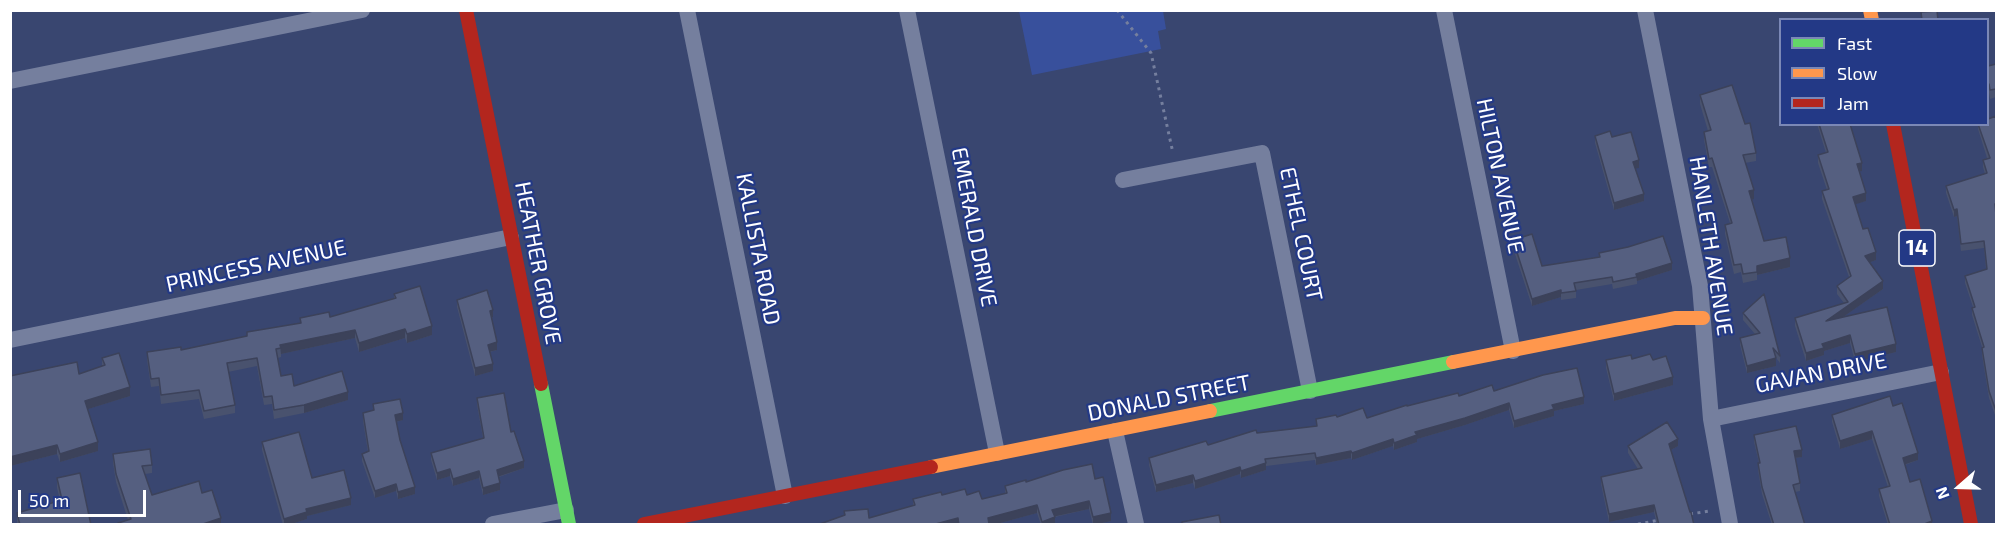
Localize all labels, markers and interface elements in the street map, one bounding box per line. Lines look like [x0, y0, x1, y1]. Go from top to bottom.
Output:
legend [1779, 18, 1989, 126]
text: Fast [1837, 32, 1872, 54]
text: Slow [1837, 62, 1877, 84]
text: Jam [1837, 92, 1869, 114]
street label: HILTON AVENUE [1471, 96, 1529, 256]
street label: EMERALD DRIVE [946, 145, 1002, 309]
street label: HANLETH AVENUE [1684, 155, 1738, 337]
street label: ETHEL COURT [1274, 165, 1328, 303]
street label: KALLISTA ROAD [730, 171, 786, 327]
street label: HEATHER GROVE [509, 179, 567, 347]
road number: 14 [1899, 230, 1935, 266]
street label: PRINCESS AVENUE [164, 234, 348, 298]
street label: GAVAN DRIVE [1753, 347, 1889, 399]
street label: DONALD STREET [1085, 369, 1253, 427]
north arrow [1929, 457, 1989, 517]
scale bar [21, 478, 148, 516]
text: N [1931, 485, 1953, 502]
text: 50 m [29, 489, 69, 511]

